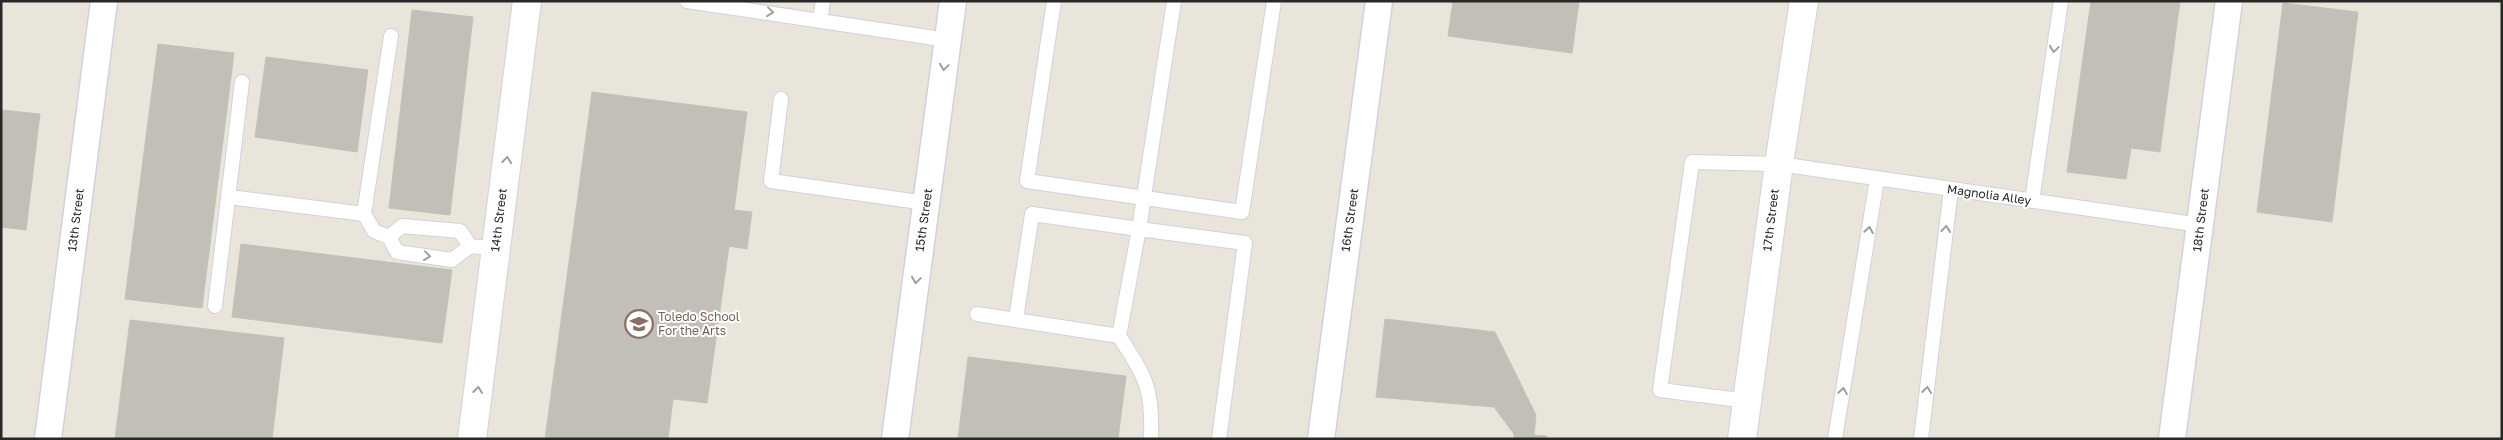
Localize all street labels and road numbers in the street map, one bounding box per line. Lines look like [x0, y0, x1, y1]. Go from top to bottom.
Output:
street label: Magnolia Alley [1946, 181, 2032, 208]
street label: 13th Street [64, 187, 87, 252]
street label: 14th Street [487, 187, 510, 253]
street label: 15th Street [912, 187, 935, 252]
street label: 16th Street [1338, 187, 1361, 253]
street label: 18th Street [2189, 187, 2212, 253]
street label: 17th Street [1759, 188, 1782, 252]

